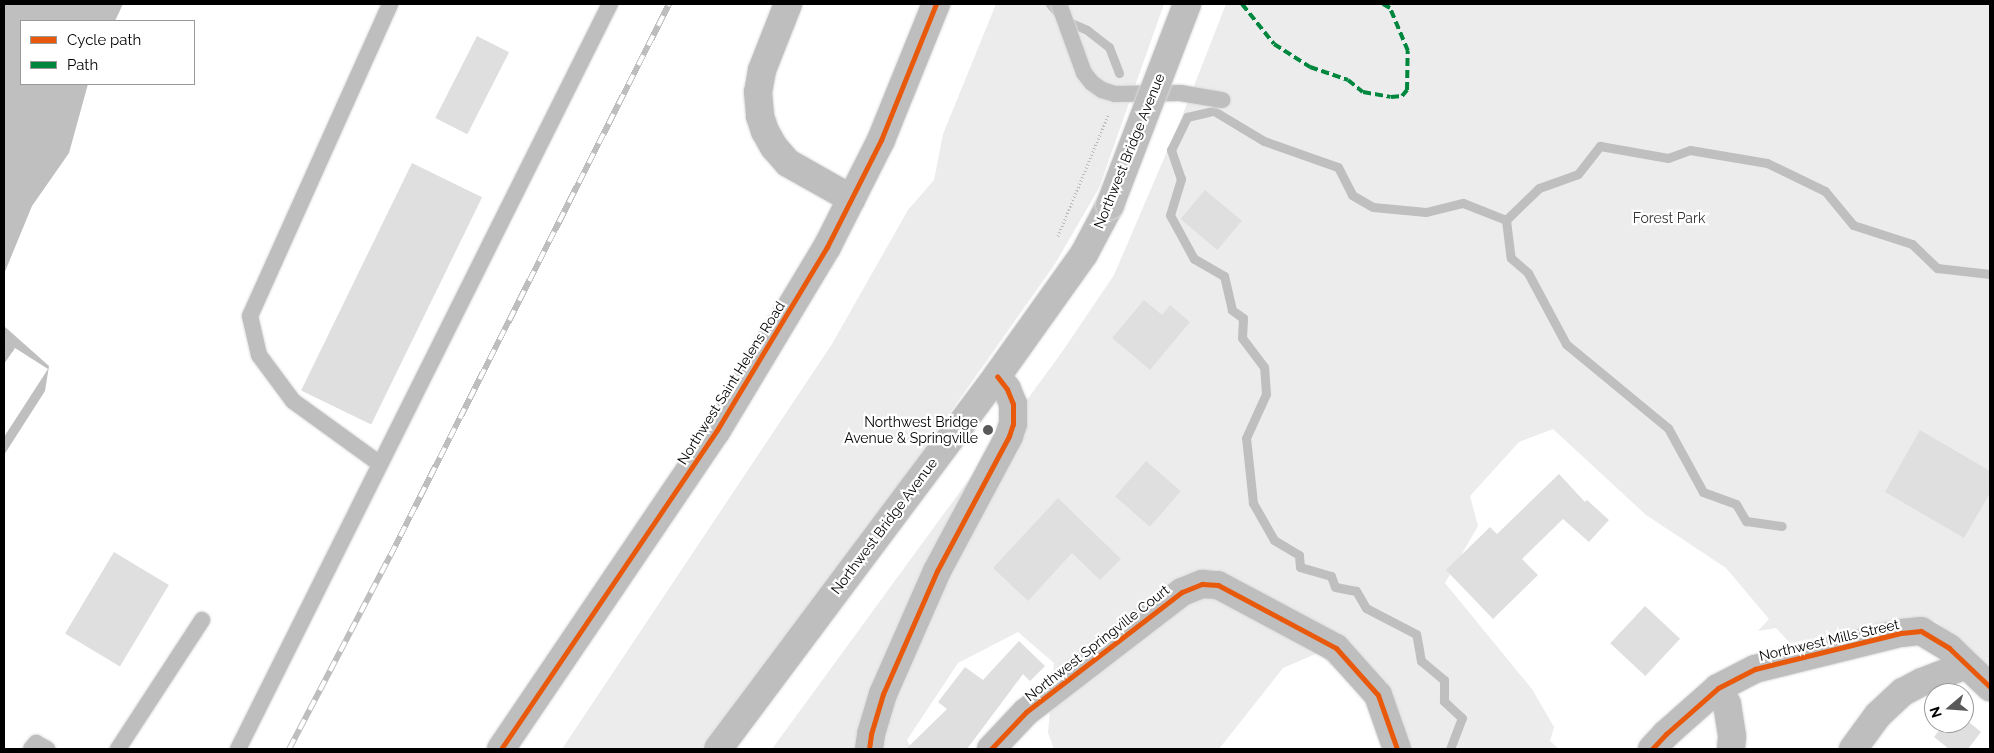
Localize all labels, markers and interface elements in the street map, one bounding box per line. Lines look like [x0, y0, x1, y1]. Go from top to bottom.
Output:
legend [20, 20, 195, 85]
text: Cycle path [67, 31, 141, 49]
text: Path [67, 56, 98, 74]
street label: Northwest Bridge Avenue [1090, 71, 1168, 231]
park label: Forest Park [1633, 210, 1705, 226]
street label: Northwest Saint Helens Road [674, 298, 788, 468]
place label: Northwest Bridge Avenue & Springville [844, 414, 978, 447]
marker: Northwest Bridge Avenue & Springville [982, 424, 994, 436]
street label: Northwest Bridge Avenue [827, 454, 941, 598]
street label: Northwest Springville Court [1021, 581, 1173, 705]
street label: Northwest Mills Street [1757, 616, 1901, 664]
north arrow [1924, 683, 1974, 733]
text: N [1926, 705, 1945, 720]

